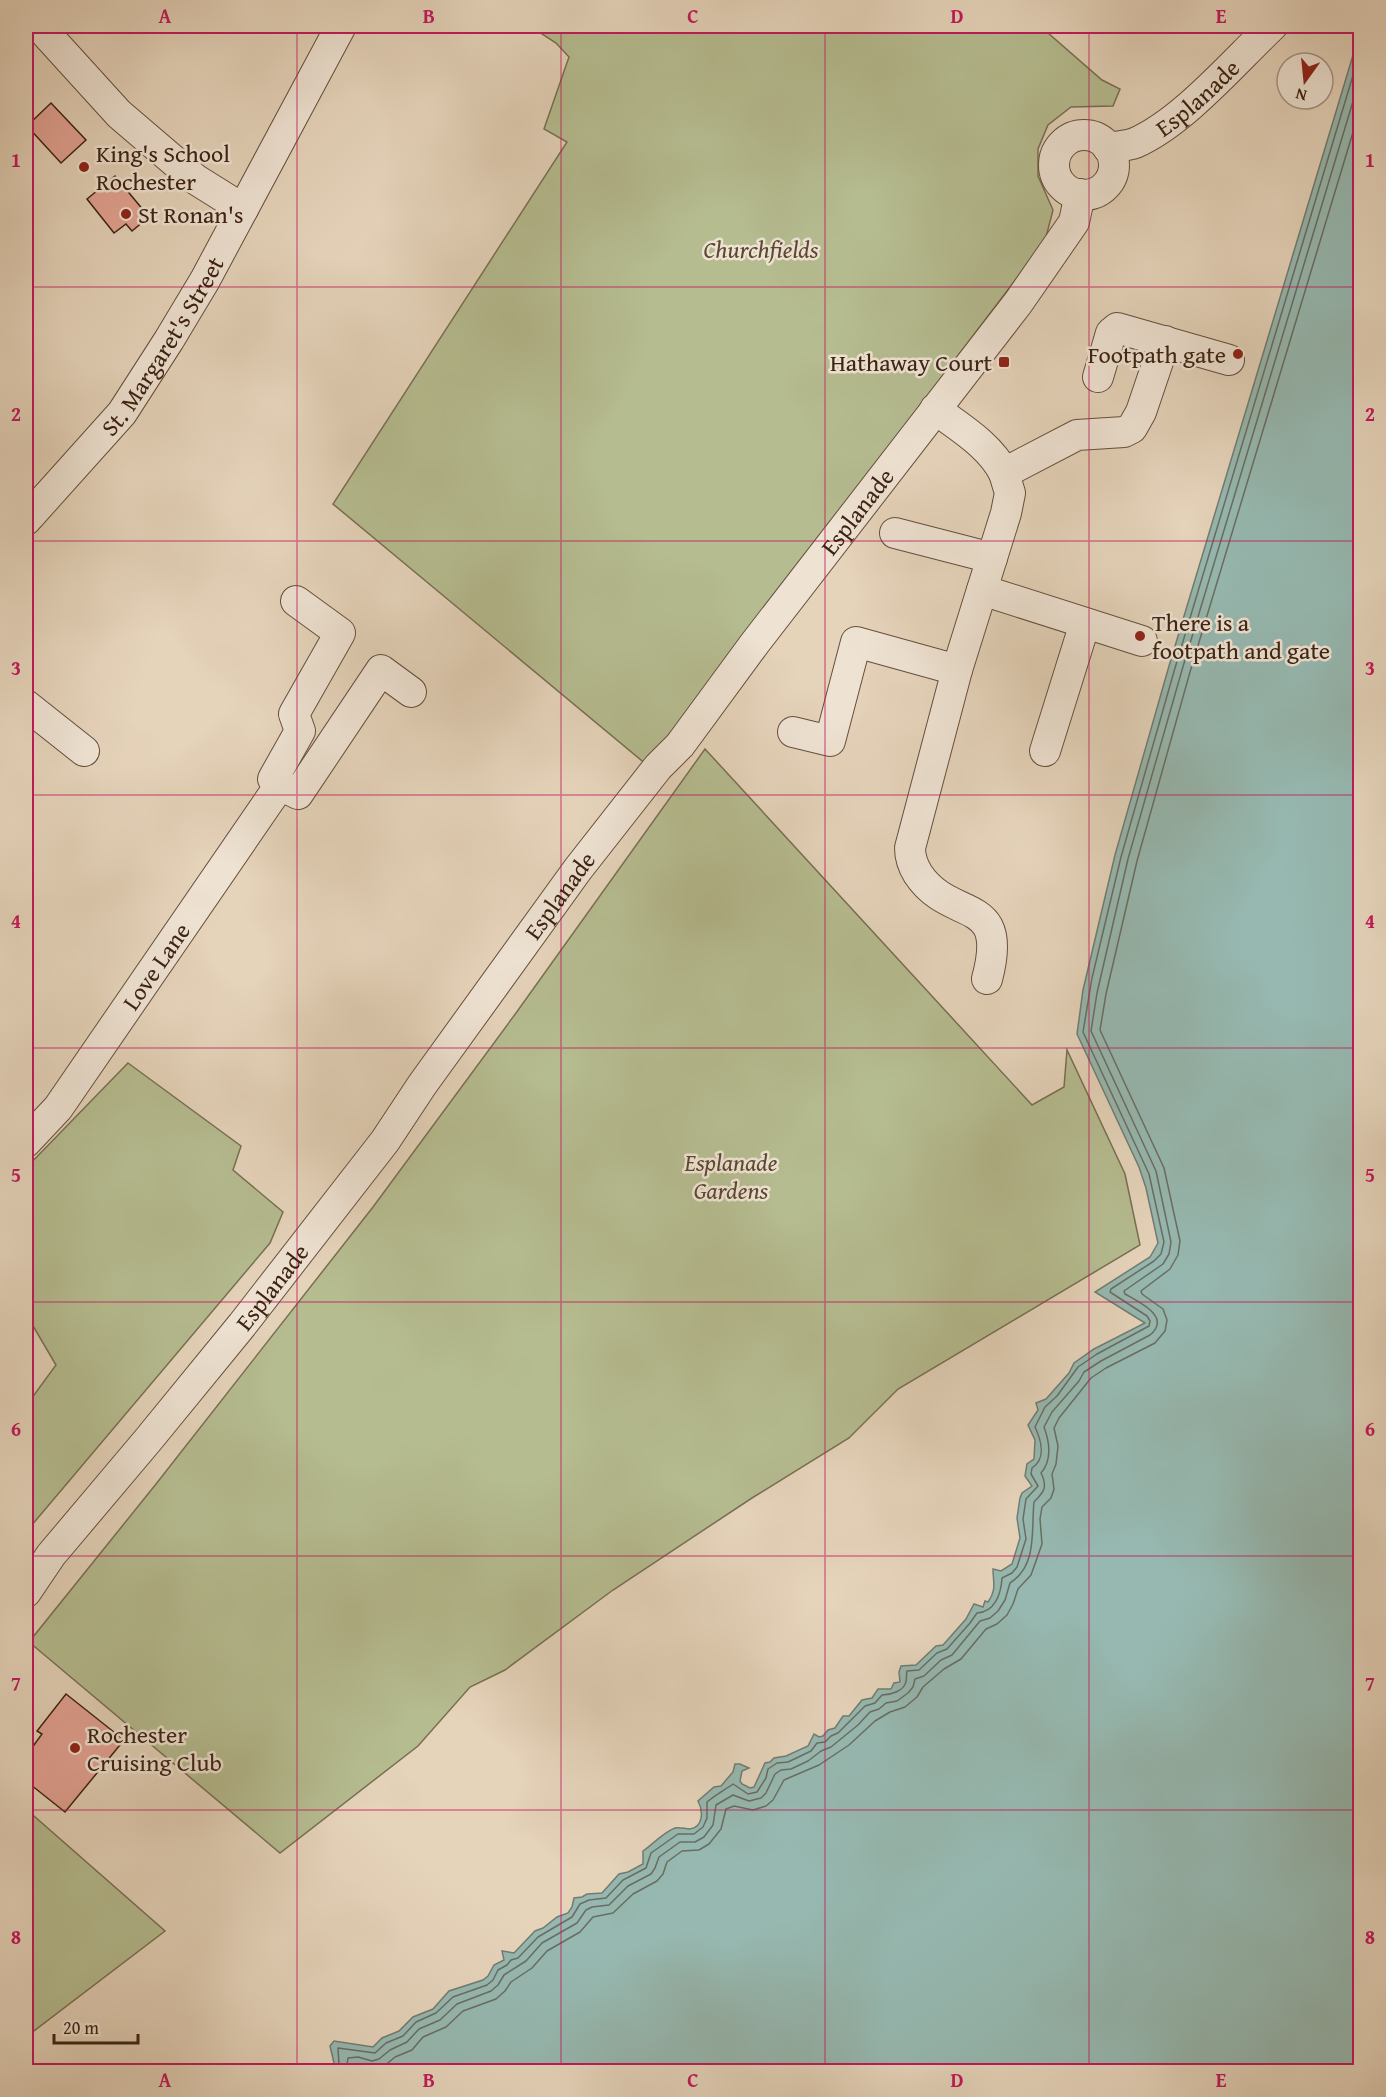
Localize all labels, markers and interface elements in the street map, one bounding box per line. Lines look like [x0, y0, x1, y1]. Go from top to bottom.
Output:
text: A [159, 1, 172, 30]
text: B [423, 1, 435, 30]
text: C [687, 1, 699, 30]
text: D [950, 1, 964, 30]
text: E [1216, 1, 1227, 30]
street label: Esplanade [1148, 51, 1247, 145]
north arrow [1275, 51, 1335, 111]
text: N [1293, 82, 1309, 108]
place label: King's School Rochester [96, 136, 230, 199]
text: 1 [11, 145, 21, 174]
text: 1 [1365, 145, 1375, 174]
marker: King's School Rochester [77, 160, 91, 174]
place label: St Ronan's [138, 197, 244, 232]
marker: St Ronan's [119, 207, 133, 221]
park label: Churchfields [704, 232, 819, 267]
street label: St. Margaret's Street [92, 249, 232, 443]
place label: Footpath gate [1088, 337, 1226, 372]
place label: Hathaway Court [830, 345, 993, 380]
marker: Footpath gate [1231, 347, 1245, 361]
marker: Hathaway Court [997, 355, 1011, 369]
text: 2 [11, 399, 21, 428]
text: 2 [1365, 399, 1375, 428]
street label: Esplanade [812, 460, 902, 562]
place label: There is a footpath and gate [1152, 605, 1330, 668]
marker: There is a footpath and gate [1133, 629, 1147, 643]
text: 3 [11, 653, 21, 682]
text: 3 [1365, 653, 1375, 682]
street label: Esplanade [515, 844, 603, 947]
text: 4 [11, 906, 21, 935]
text: 4 [1365, 906, 1375, 935]
street label: Love Lane [113, 915, 198, 1017]
park label: Esplanade Gardens [684, 1145, 778, 1208]
text: 5 [11, 1160, 21, 1189]
text: 5 [1365, 1160, 1375, 1189]
street label: Esplanade [227, 1236, 317, 1338]
text: 6 [11, 1414, 21, 1443]
text: 6 [1365, 1414, 1375, 1443]
text: 7 [11, 1668, 21, 1697]
text: 7 [1365, 1668, 1375, 1697]
place label: Rochester Cruising Club [87, 1717, 222, 1780]
marker: Rochester Cruising Club [68, 1741, 82, 1755]
text: 8 [11, 1922, 21, 1951]
text: 8 [1365, 1922, 1375, 1951]
scale bar [54, 2007, 138, 2045]
text: 20 m [63, 2014, 99, 2041]
text: A [159, 2065, 172, 2094]
text: B [423, 2065, 435, 2094]
text: C [687, 2065, 699, 2094]
text: D [950, 2065, 964, 2094]
text: E [1216, 2065, 1227, 2094]

